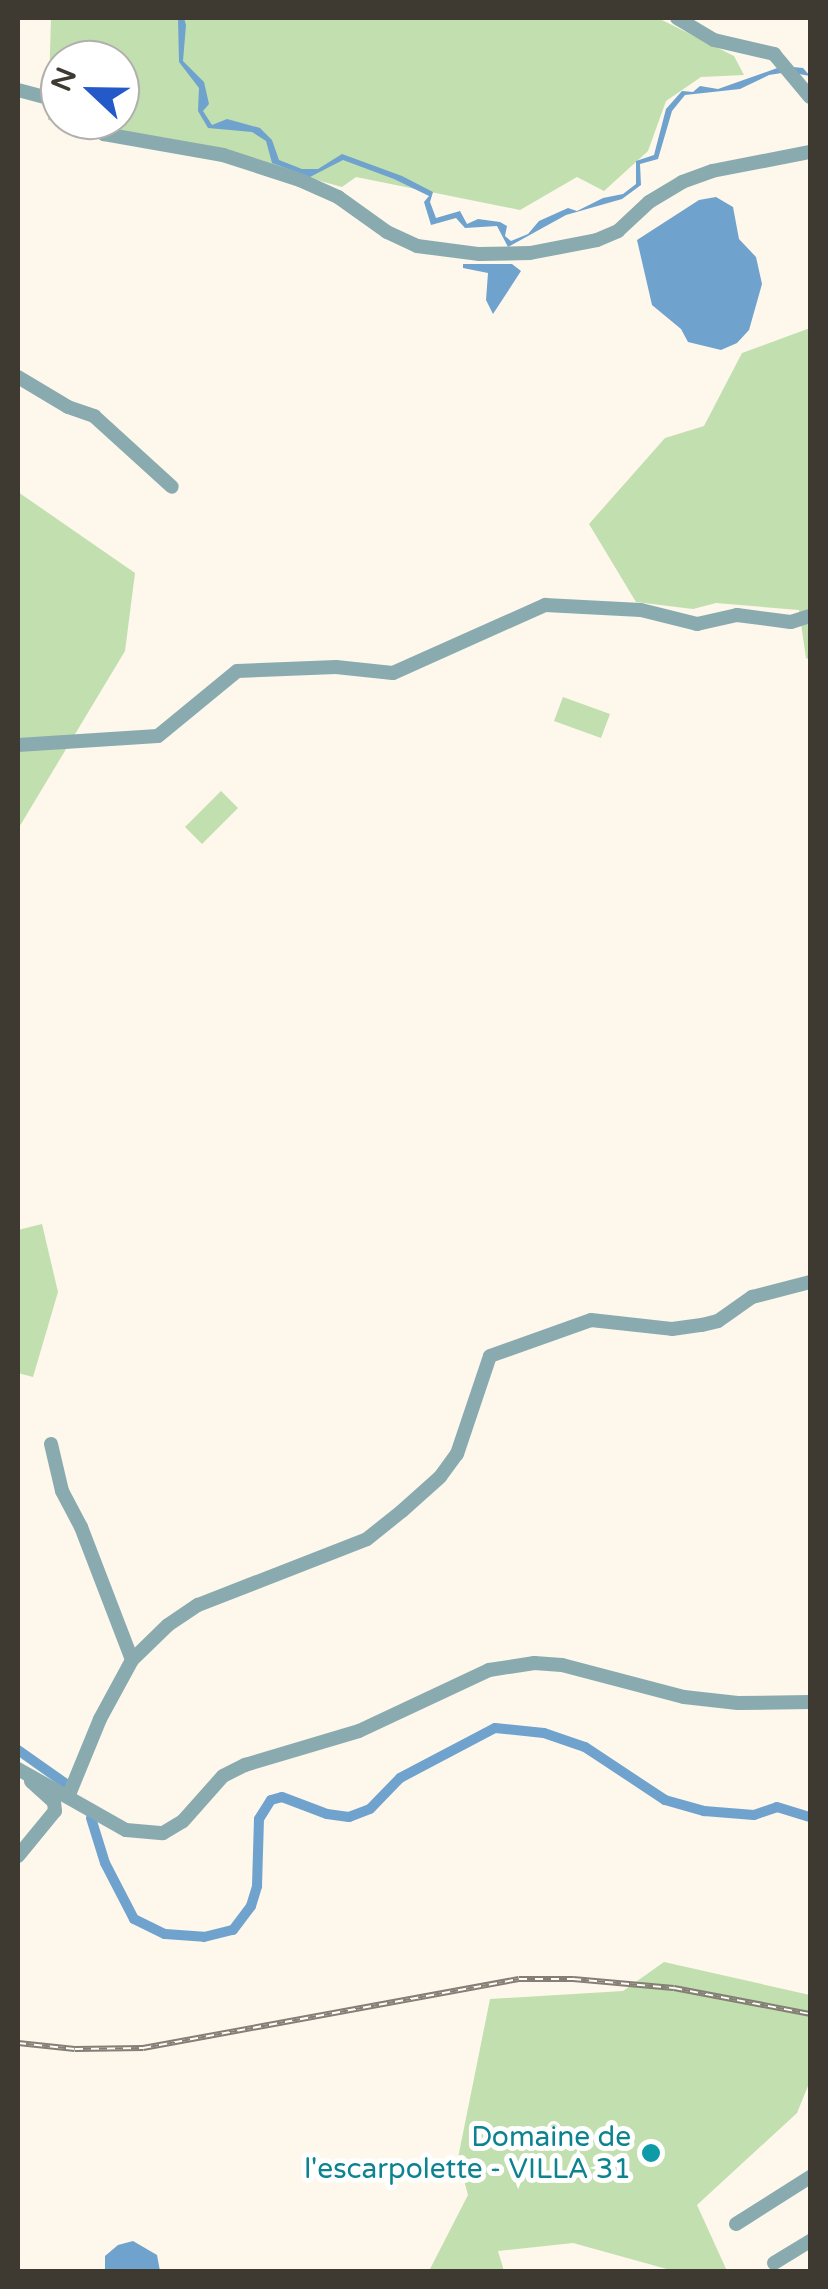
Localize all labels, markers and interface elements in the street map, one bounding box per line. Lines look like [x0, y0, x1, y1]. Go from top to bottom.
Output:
north arrow [40, 40, 140, 140]
text: N [44, 63, 84, 96]
place label: Domaine de l'escarpolette - VILLA 31 [304, 2120, 631, 2186]
marker: Domaine de l'escarpolette - VILLA 31 [640, 2142, 662, 2164]

